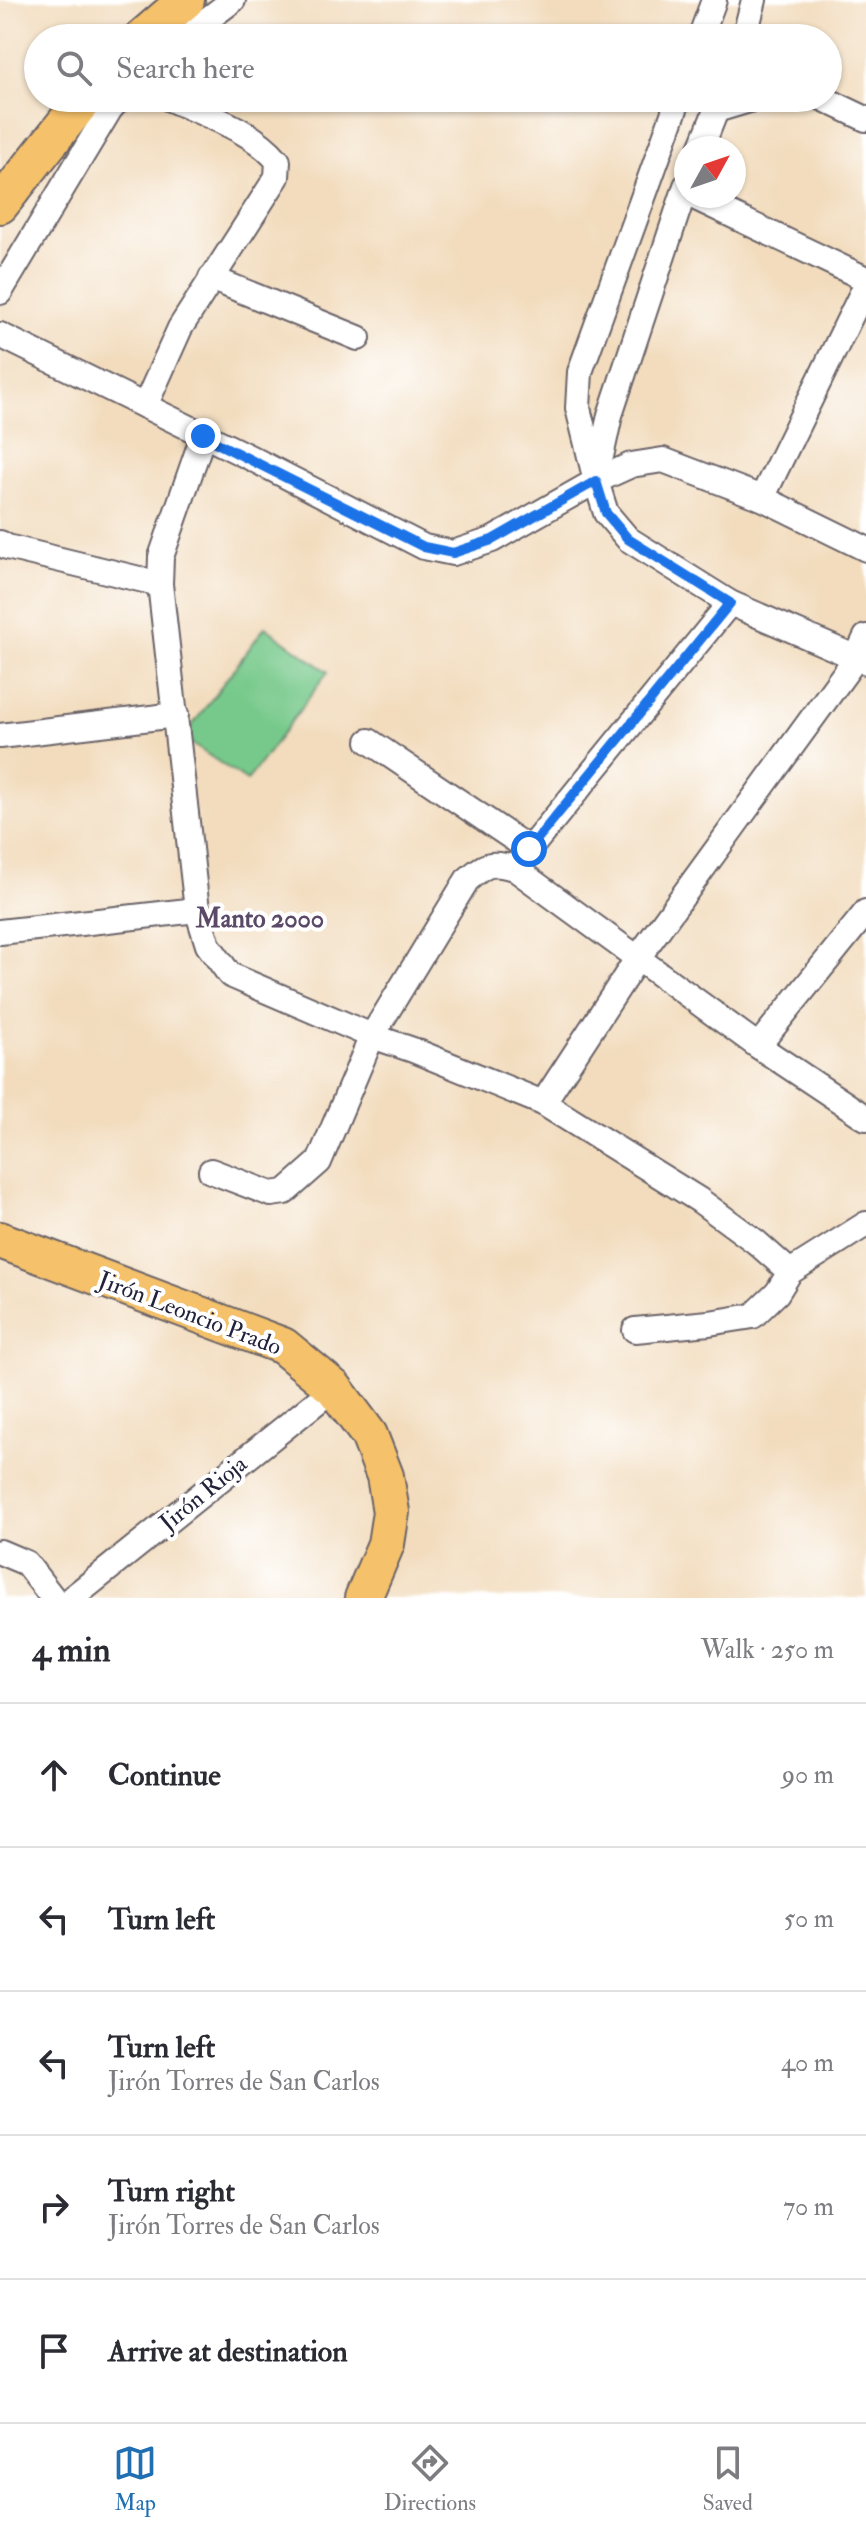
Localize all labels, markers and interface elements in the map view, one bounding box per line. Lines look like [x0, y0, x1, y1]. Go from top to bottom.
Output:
search box [24, 24, 842, 112]
icon: search [52, 46, 96, 90]
text: Search here [116, 50, 255, 87]
north arrow [674, 136, 746, 208]
route end [185, 418, 221, 454]
route start [511, 831, 547, 867]
district label: Manto 2000 [195, 903, 324, 935]
street label: Jirón Leoncio Prado [93, 1264, 286, 1363]
street label: Jirón Rioja [152, 1448, 254, 1539]
text: 4 min [32, 1629, 110, 1672]
text: Walk · 250 m [701, 1634, 834, 1666]
icon: ahead [32, 1753, 76, 1797]
text: Continue [108, 1757, 221, 1794]
text: 90 m [782, 1759, 834, 1791]
icon: left [32, 1897, 76, 1941]
text: Turn left [108, 1901, 215, 1938]
text: 50 m [784, 1903, 834, 1935]
text: Turn left [108, 2029, 215, 2066]
icon: left [32, 2041, 76, 2085]
text: 40 m [781, 2047, 834, 2079]
text: Jirón Torres de San Carlos [108, 2066, 380, 2098]
text: Turn right [108, 2173, 235, 2210]
icon: right [32, 2185, 76, 2229]
text: 70 m [783, 2191, 834, 2223]
text: Jirón Torres de San Carlos [108, 2210, 380, 2242]
icon: arrive [32, 2329, 76, 2373]
text: Arrive at destination [108, 2333, 348, 2370]
tab: Map [113, 2441, 157, 2517]
tab: Directions [384, 2441, 476, 2517]
tab: Saved [703, 2441, 753, 2517]

